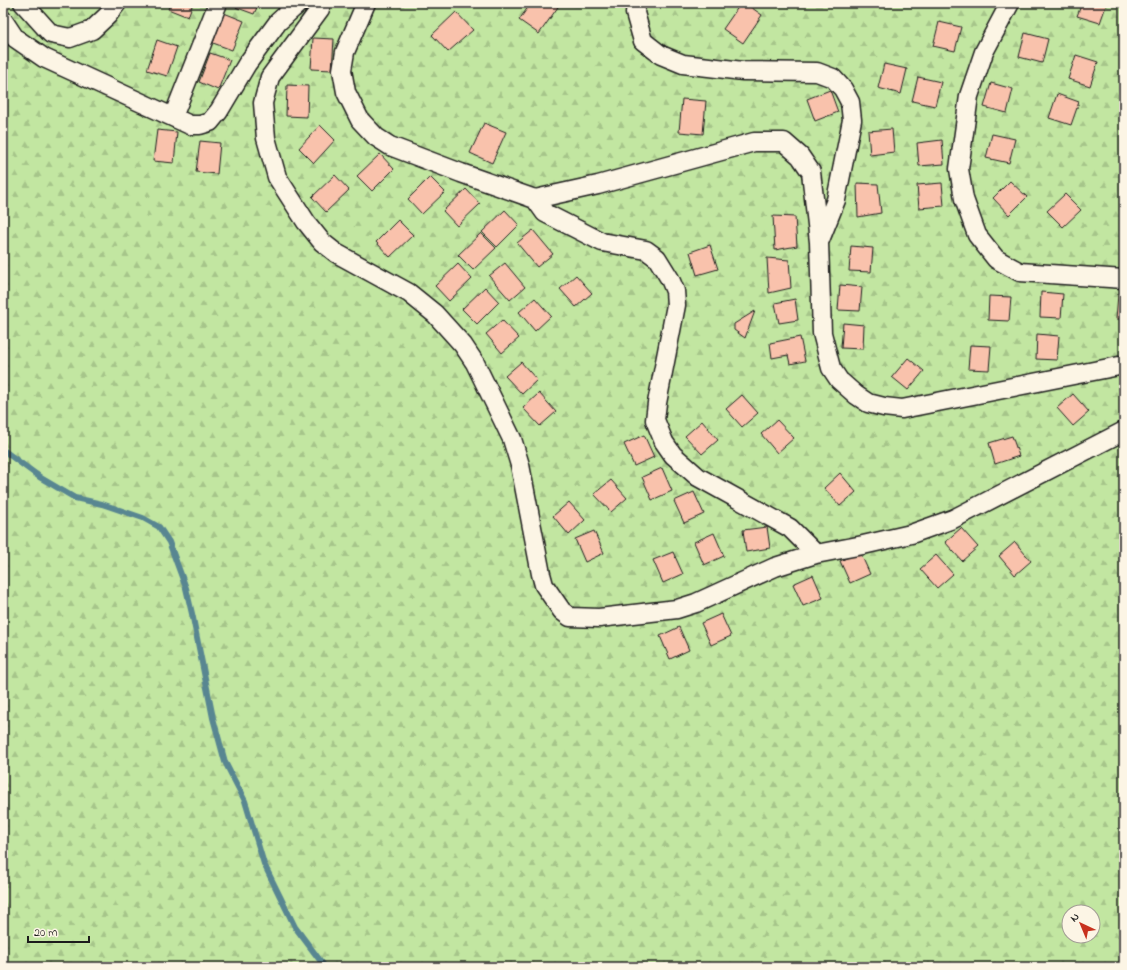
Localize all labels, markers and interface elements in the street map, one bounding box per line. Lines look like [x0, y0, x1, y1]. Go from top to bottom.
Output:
north arrow [1061, 904, 1101, 944]
text: N [1067, 909, 1083, 926]
scale bar [28, 918, 89, 944]
text: 20 m [34, 924, 57, 942]

